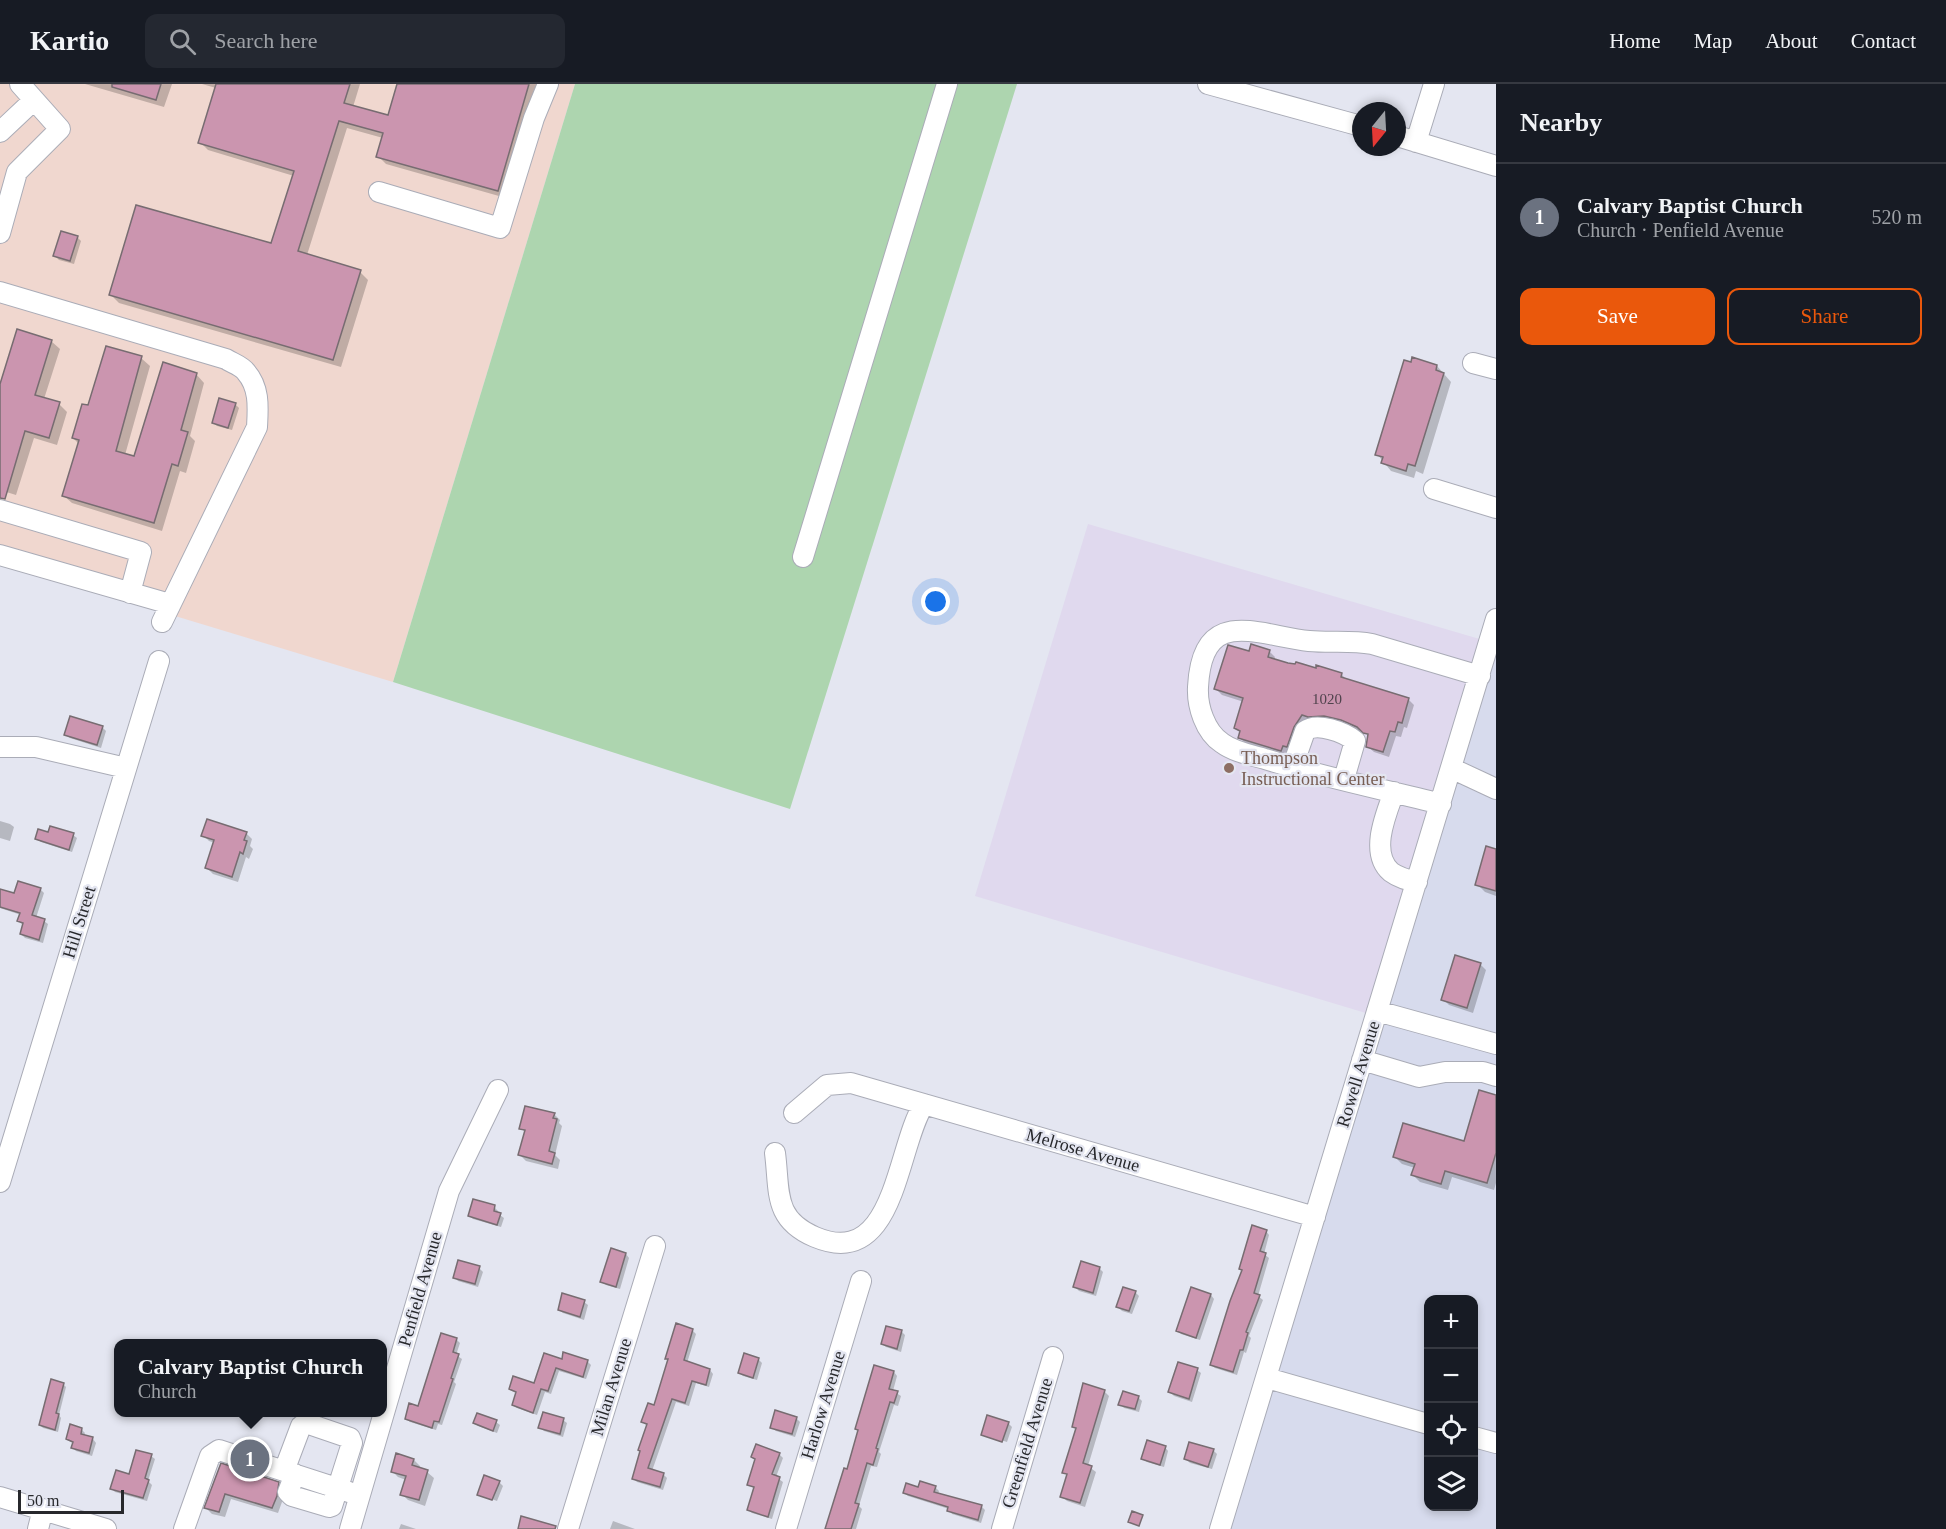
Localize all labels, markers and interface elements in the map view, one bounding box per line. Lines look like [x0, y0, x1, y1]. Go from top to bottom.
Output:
search box [145, 14, 565, 68]
text: Kartio [30, 25, 109, 56]
icon: search [166, 25, 199, 58]
text: Search here [214, 28, 318, 53]
text: Home [1609, 29, 1661, 53]
text: Map [1694, 29, 1732, 53]
text: About [1765, 29, 1818, 53]
text: Contact [1851, 29, 1916, 53]
north arrow [1352, 102, 1406, 156]
text: Nearby [1520, 108, 1602, 137]
text: Calvary Baptist Church [1577, 193, 1803, 218]
text: 1 [1535, 206, 1545, 228]
text: 520 m [1871, 206, 1922, 228]
text: Church · Penfield Avenue [1577, 219, 1784, 241]
button: Save [1520, 288, 1715, 345]
button: Share [1727, 288, 1922, 345]
your location [921, 587, 950, 616]
house number: 1020 [1312, 691, 1342, 707]
place label: Thompson Instructional Center [1241, 748, 1384, 789]
marker: Thompson Instructional Center [1222, 761, 1236, 775]
street label: Hill Street [59, 883, 99, 961]
street label: Rowell Avenue [1332, 1018, 1384, 1130]
street label: Melrose Avenue [1024, 1124, 1142, 1176]
street label: Penfield Avenue [394, 1229, 446, 1349]
map controls [1424, 1295, 1478, 1511]
button: + [1424, 1295, 1478, 1349]
street label: Milan Avenue [587, 1336, 635, 1438]
popup [114, 1339, 387, 1417]
street label: Harlow Avenue [797, 1348, 849, 1462]
button: − [1424, 1349, 1478, 1403]
text: Calvary Baptist Church [138, 1354, 363, 1379]
street label: Greenfield Avenue [998, 1375, 1056, 1511]
text: Church [138, 1380, 197, 1402]
button: locate [1424, 1403, 1478, 1457]
pin: 1 [230, 1436, 270, 1482]
button: layers [1424, 1457, 1478, 1511]
scale bar [18, 1487, 124, 1514]
text: 50 m [27, 1492, 59, 1509]

